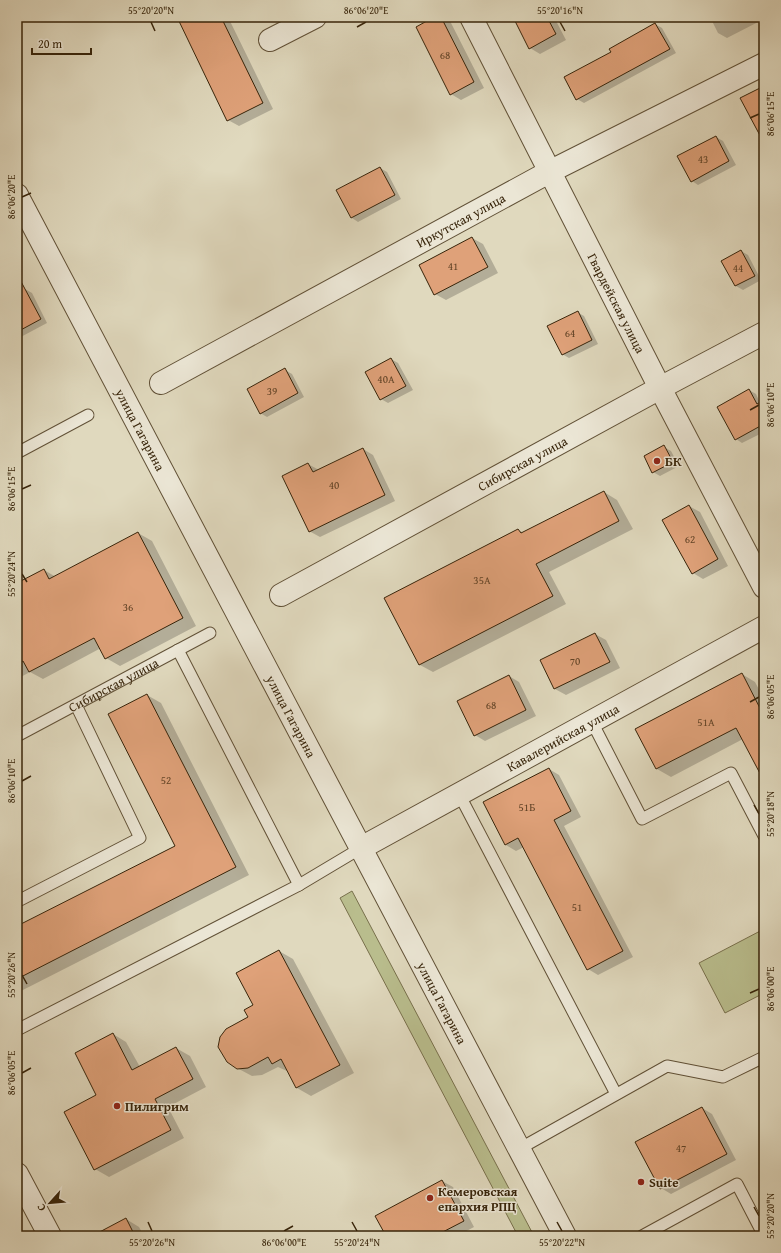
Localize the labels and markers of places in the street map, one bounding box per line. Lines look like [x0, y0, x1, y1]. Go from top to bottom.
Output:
place label: БК [665, 452, 682, 471]
marker: БК [652, 456, 662, 466]
place label: Пилигрим [125, 1097, 189, 1116]
marker: Пилигрим [112, 1101, 122, 1111]
place label: Suite [649, 1173, 679, 1192]
marker: Suite [636, 1177, 646, 1187]
place label: Кемеровская епархия РПЦ [438, 1182, 518, 1216]
marker: Кемеровская епархия РПЦ [425, 1193, 435, 1203]

